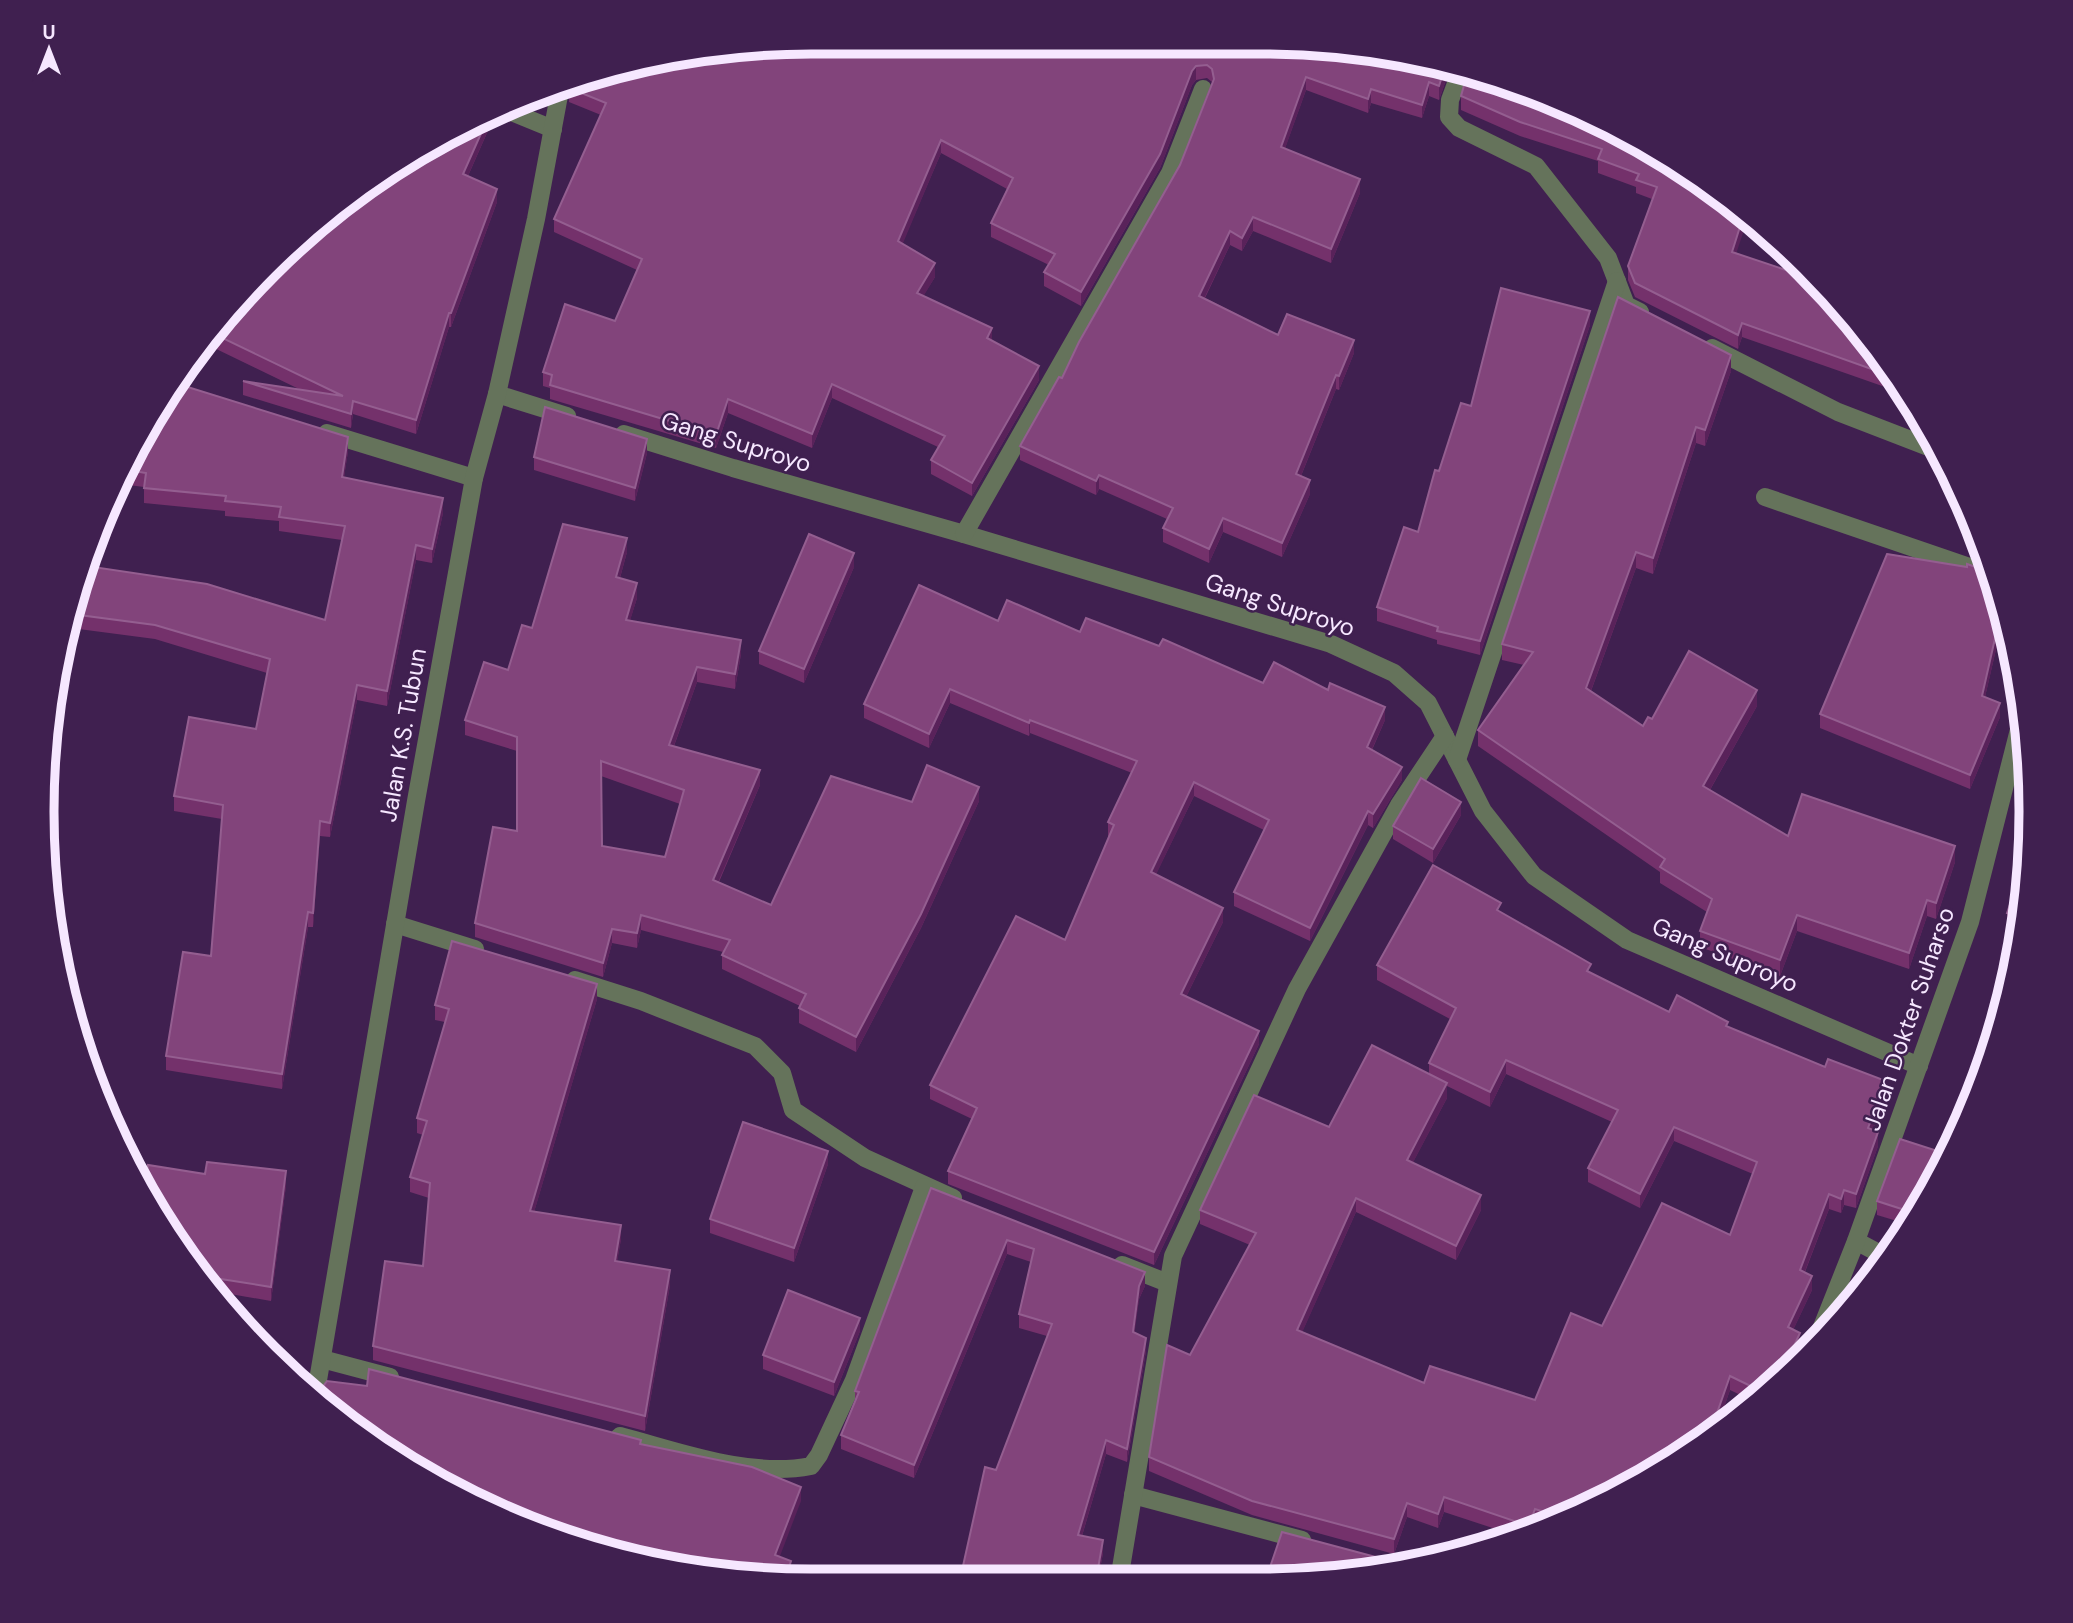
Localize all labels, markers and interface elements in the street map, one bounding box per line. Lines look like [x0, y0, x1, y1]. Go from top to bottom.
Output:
north arrow [14, 14, 84, 84]
text: U [42, 20, 56, 45]
street label: Gang Suproyo [657, 404, 815, 479]
street label: Gang Suproyo [1201, 566, 1359, 643]
street label: Jalan K.S. Tubun [372, 646, 433, 824]
street label: Jalan Dokter Suharso [1856, 903, 1961, 1135]
street label: Gang Suproyo [1648, 910, 1803, 999]

